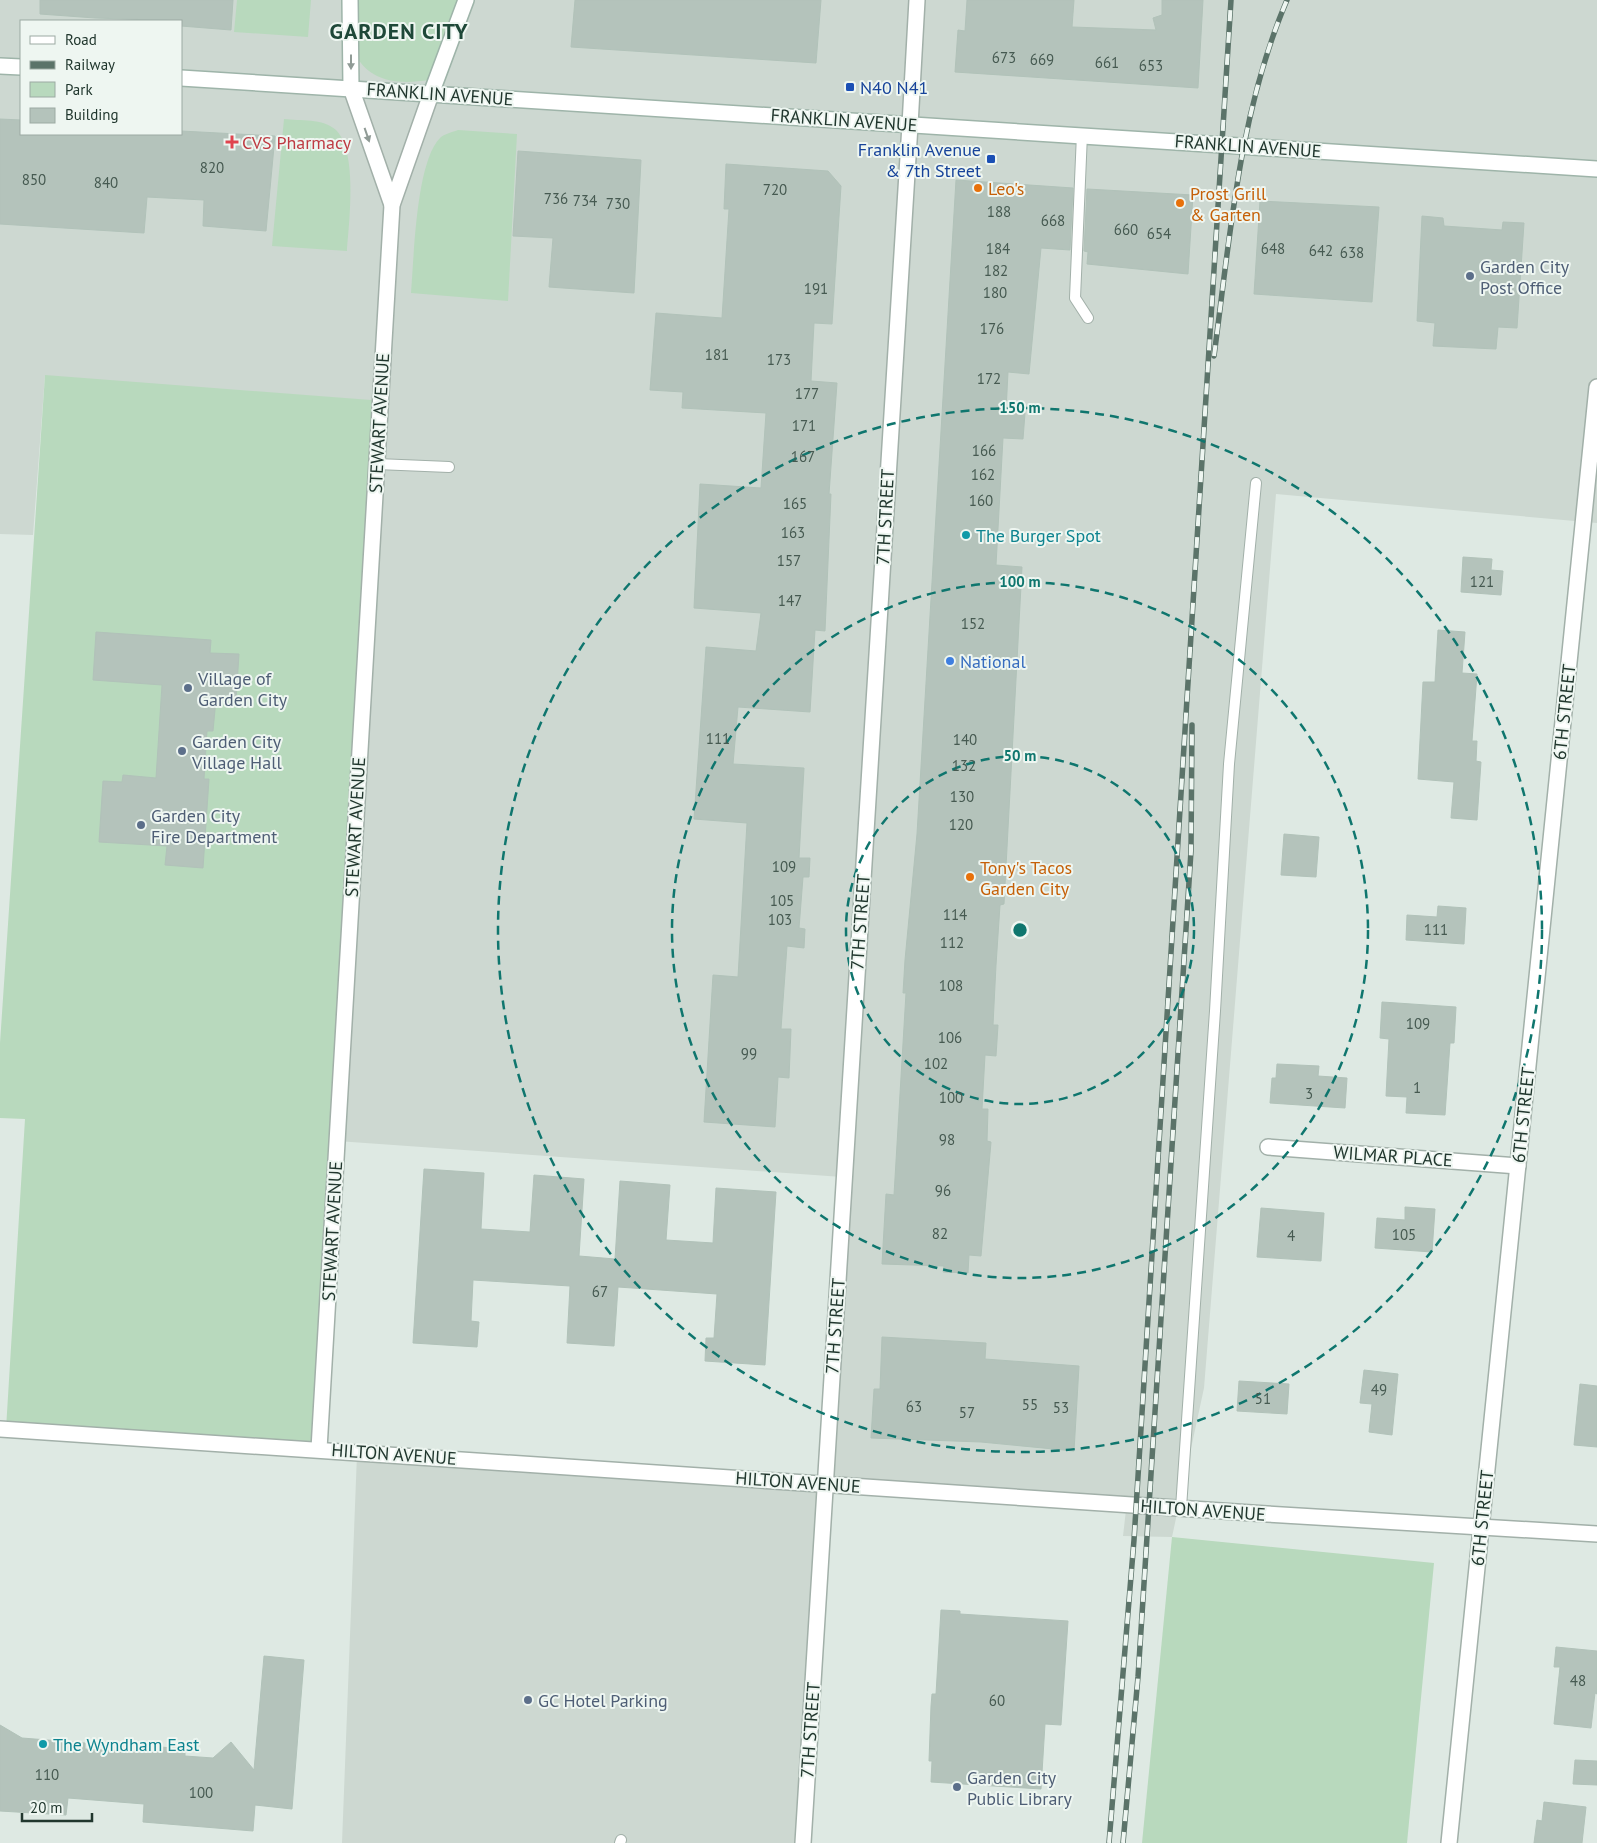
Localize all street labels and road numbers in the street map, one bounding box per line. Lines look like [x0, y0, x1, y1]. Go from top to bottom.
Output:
street label: FRANKLIN AVENUE [366, 77, 514, 111]
street label: FRANKLIN AVENUE [770, 103, 918, 137]
street label: FRANKLIN AVENUE [1174, 129, 1322, 163]
street label: STEWART AVENUE [364, 352, 394, 494]
street label: 7TH STREET [871, 468, 899, 566]
street label: 6TH STREET [1548, 663, 1580, 761]
street label: STEWART AVENUE [340, 756, 370, 898]
street label: 7TH STREET [845, 873, 875, 971]
street label: 6TH STREET [1507, 1066, 1539, 1164]
street label: WILMAR PLACE [1333, 1140, 1453, 1172]
street label: STEWART AVENUE [317, 1160, 347, 1302]
street label: 7TH STREET [820, 1277, 850, 1375]
street label: HILTON AVENUE [331, 1438, 457, 1470]
street label: HILTON AVENUE [735, 1466, 861, 1498]
street label: 6TH STREET [1466, 1469, 1498, 1567]
street label: HILTON AVENUE [1140, 1494, 1266, 1526]
street label: 7TH STREET [795, 1681, 825, 1779]

